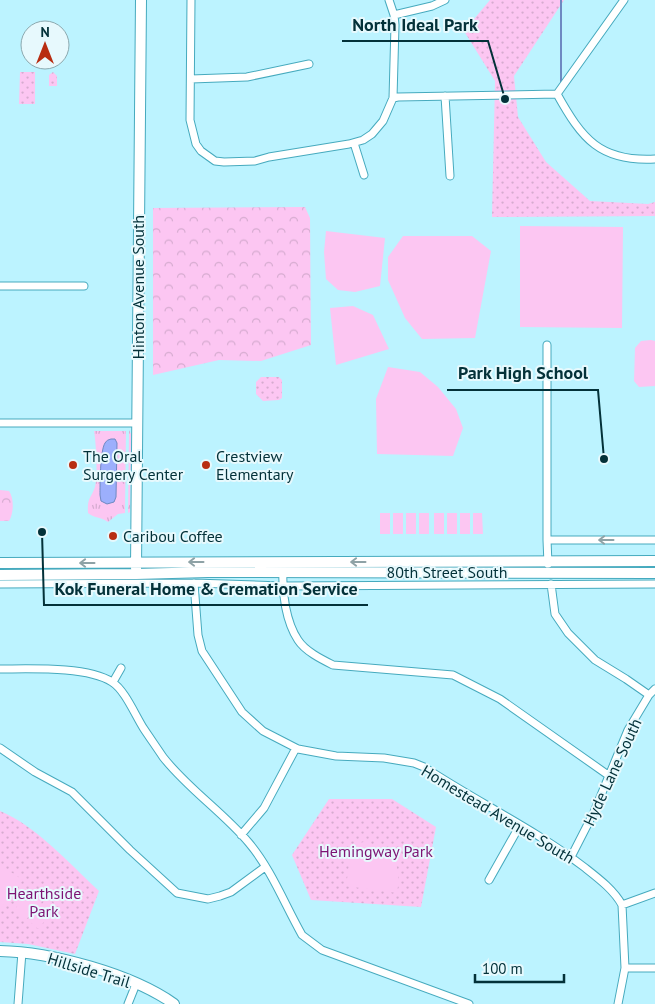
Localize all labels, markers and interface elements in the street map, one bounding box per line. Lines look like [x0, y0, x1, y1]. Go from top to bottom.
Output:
callout: North Ideal Park [342, 8, 488, 41]
text: North Ideal Park [352, 13, 478, 36]
north arrow [20, 20, 70, 70]
text: N [40, 23, 50, 41]
street label: Hinton Avenue South [128, 215, 148, 359]
callout: Park High School [447, 357, 598, 390]
text: Park High School [458, 361, 589, 384]
place label: The Oral Surgery Center [83, 446, 184, 484]
place label: Crestview Elementary [216, 446, 294, 484]
marker: The Oral Surgery Center [67, 459, 79, 471]
marker: Crestview Elementary [200, 459, 212, 471]
place label: Caribou Coffee [123, 526, 223, 546]
marker: Caribou Coffee [107, 530, 119, 542]
one-way arrow [599, 535, 615, 545]
one-way arrow [188, 557, 204, 567]
one-way arrow [350, 557, 366, 567]
one-way arrow [80, 558, 96, 568]
street label: 80th Street South [387, 562, 507, 582]
callout: Kok Funeral Home & Cremation Service [44, 572, 368, 605]
text: Kok Funeral Home & Cremation Service [54, 577, 358, 600]
street label: Hyde Lane South [578, 715, 646, 829]
street label: Homestead Avenue South [418, 760, 578, 868]
park label: Hemingway Park [319, 841, 433, 861]
park label: Hearthside Park [7, 883, 81, 921]
street label: Hillside Trail [45, 948, 133, 992]
scale bar [475, 952, 564, 984]
text: 100 m [482, 959, 523, 978]

